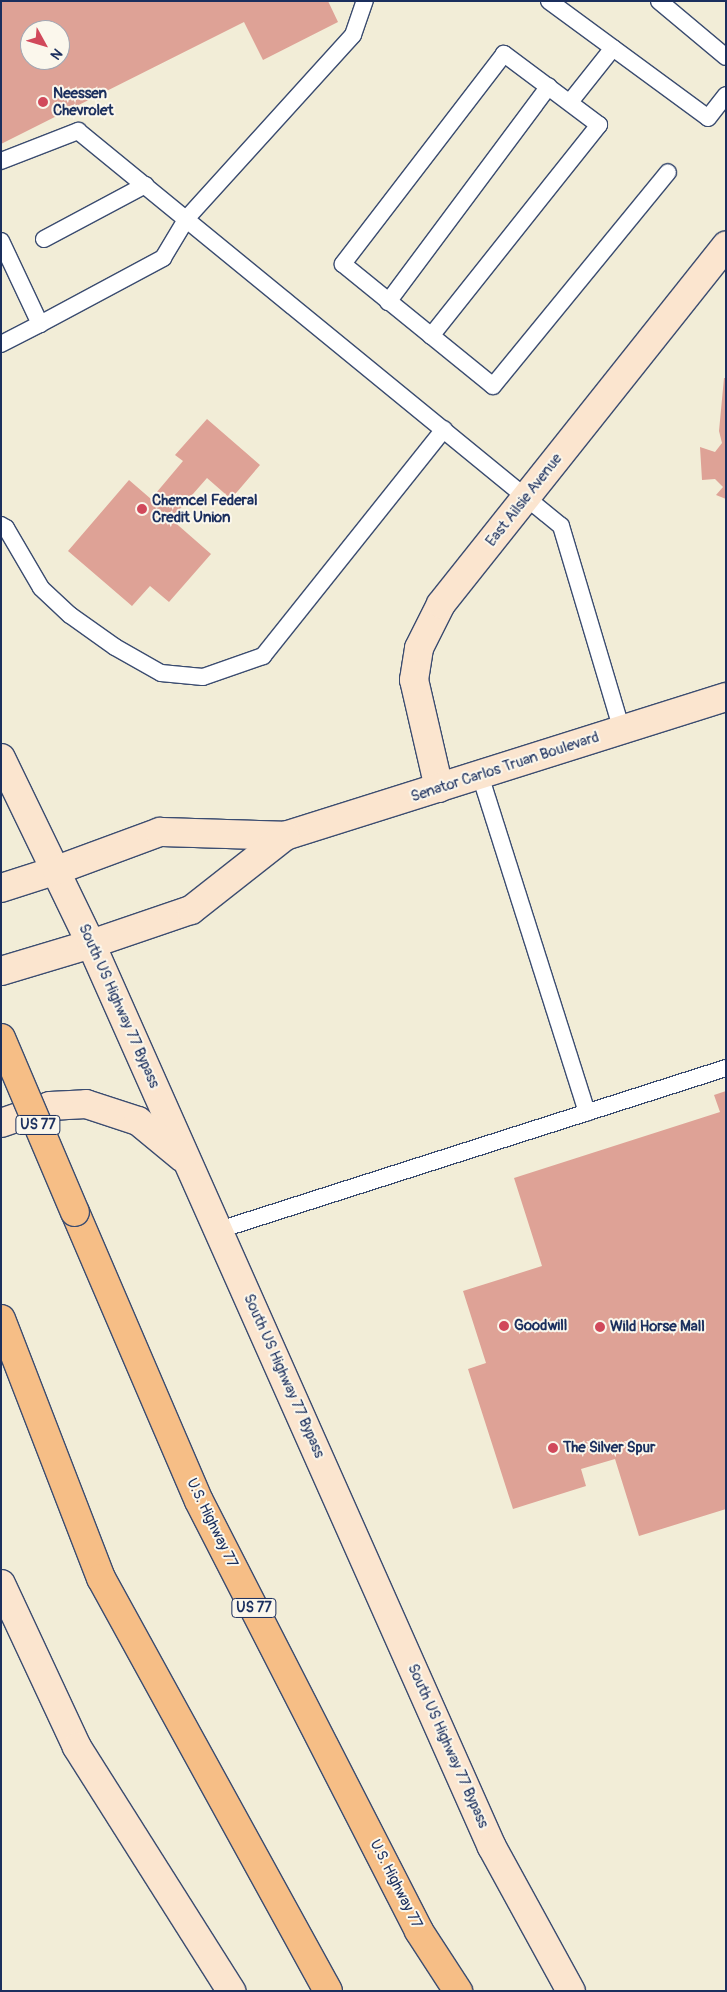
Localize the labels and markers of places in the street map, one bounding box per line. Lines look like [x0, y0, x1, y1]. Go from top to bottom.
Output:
place label: Neessen Chevrolet [53, 84, 114, 119]
marker: Neessen Chevrolet [37, 96, 49, 108]
place label: Chemcel Federal Credit Union [152, 491, 257, 526]
marker: Chemcel Federal Credit Union [136, 503, 148, 515]
place label: Goodwill [514, 1317, 567, 1335]
place label: Wild Horse Mall [610, 1318, 705, 1336]
marker: Goodwill [498, 1320, 510, 1332]
marker: Wild Horse Mall [594, 1321, 606, 1333]
place label: The Silver Spur [563, 1439, 655, 1457]
marker: The Silver Spur [547, 1442, 559, 1454]

